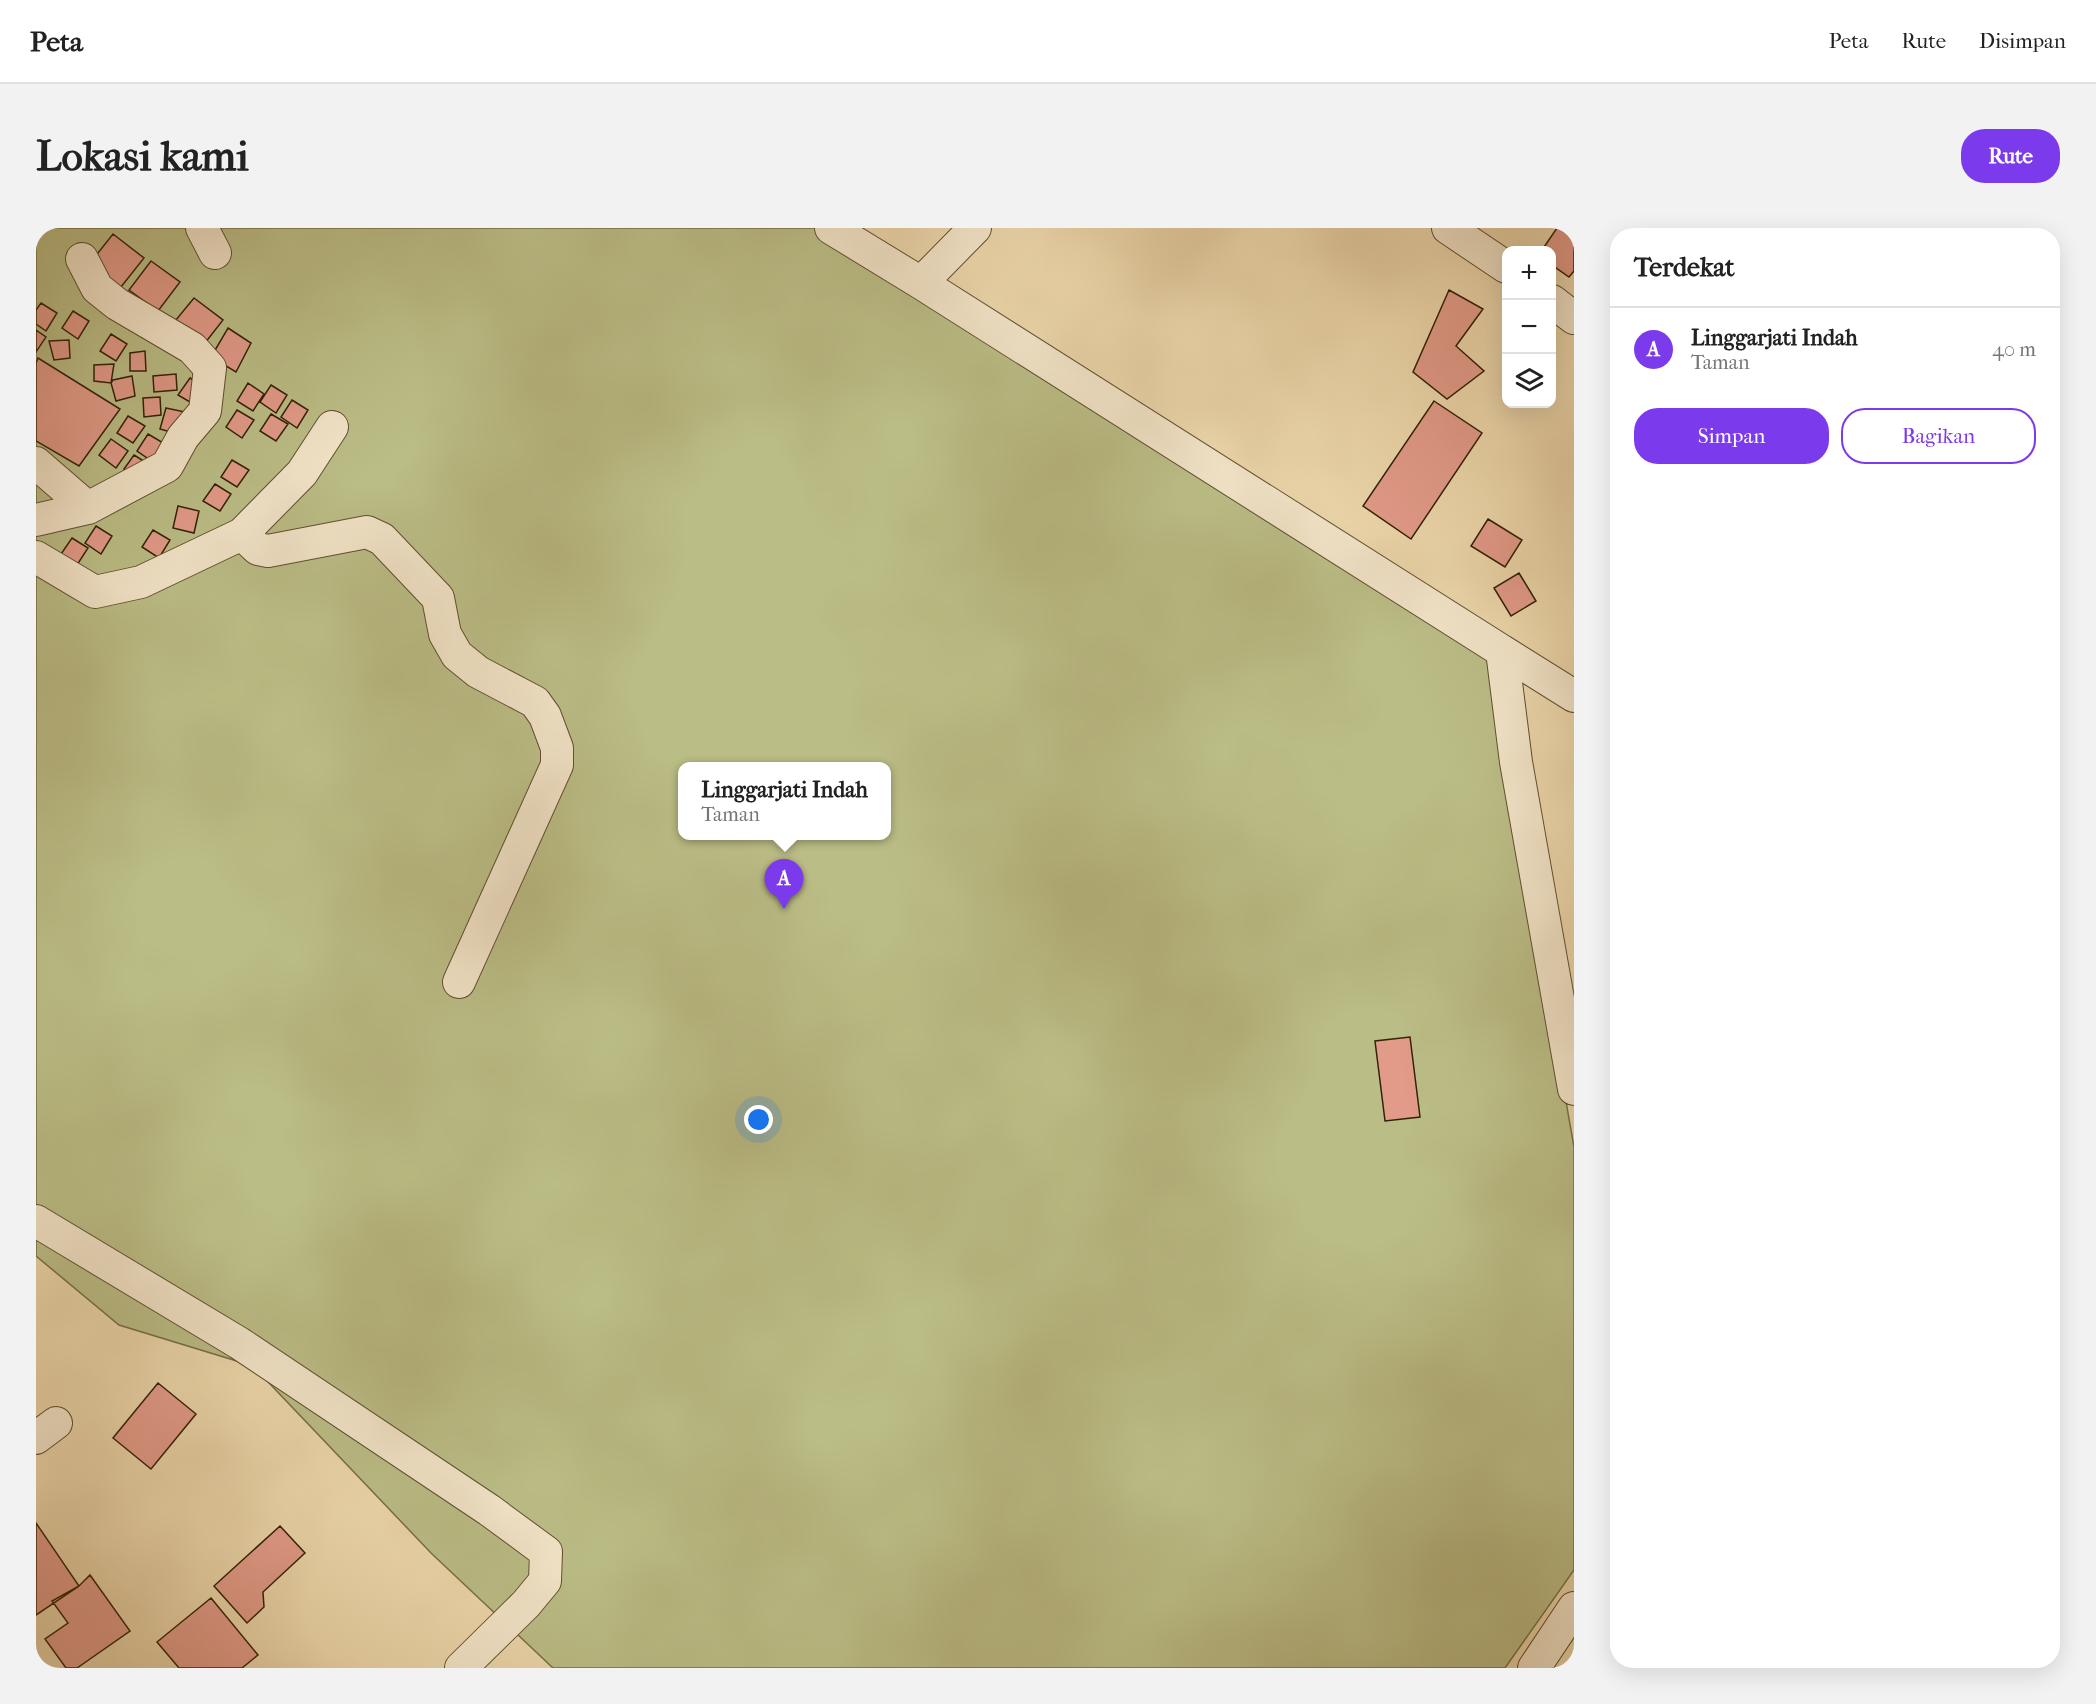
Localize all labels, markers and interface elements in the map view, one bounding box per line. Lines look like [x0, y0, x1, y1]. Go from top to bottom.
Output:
text: Peta [30, 25, 83, 58]
text: Peta [1829, 29, 1868, 53]
text: Rute [1901, 29, 1946, 53]
text: Disimpan [1979, 29, 2066, 53]
button: Rute [1961, 129, 2060, 183]
text: Lokasi kami [36, 132, 249, 181]
map controls [1502, 246, 1556, 408]
button: + [1502, 246, 1556, 300]
text: Terdekat [1634, 252, 1735, 283]
button: − [1502, 300, 1556, 354]
text: Linggarjati Indah [1691, 325, 1858, 351]
text: A [1647, 338, 1660, 361]
text: 40 m [1992, 338, 2036, 361]
text: Taman [1691, 351, 1750, 374]
button: layers [1502, 354, 1556, 408]
button: Simpan [1634, 408, 1829, 464]
button: Bagikan [1841, 408, 2036, 464]
popup [678, 762, 891, 840]
text: Linggarjati Indah [701, 777, 868, 803]
text: Taman [701, 803, 760, 826]
pin: A [764, 860, 804, 909]
your location [744, 1105, 773, 1134]

